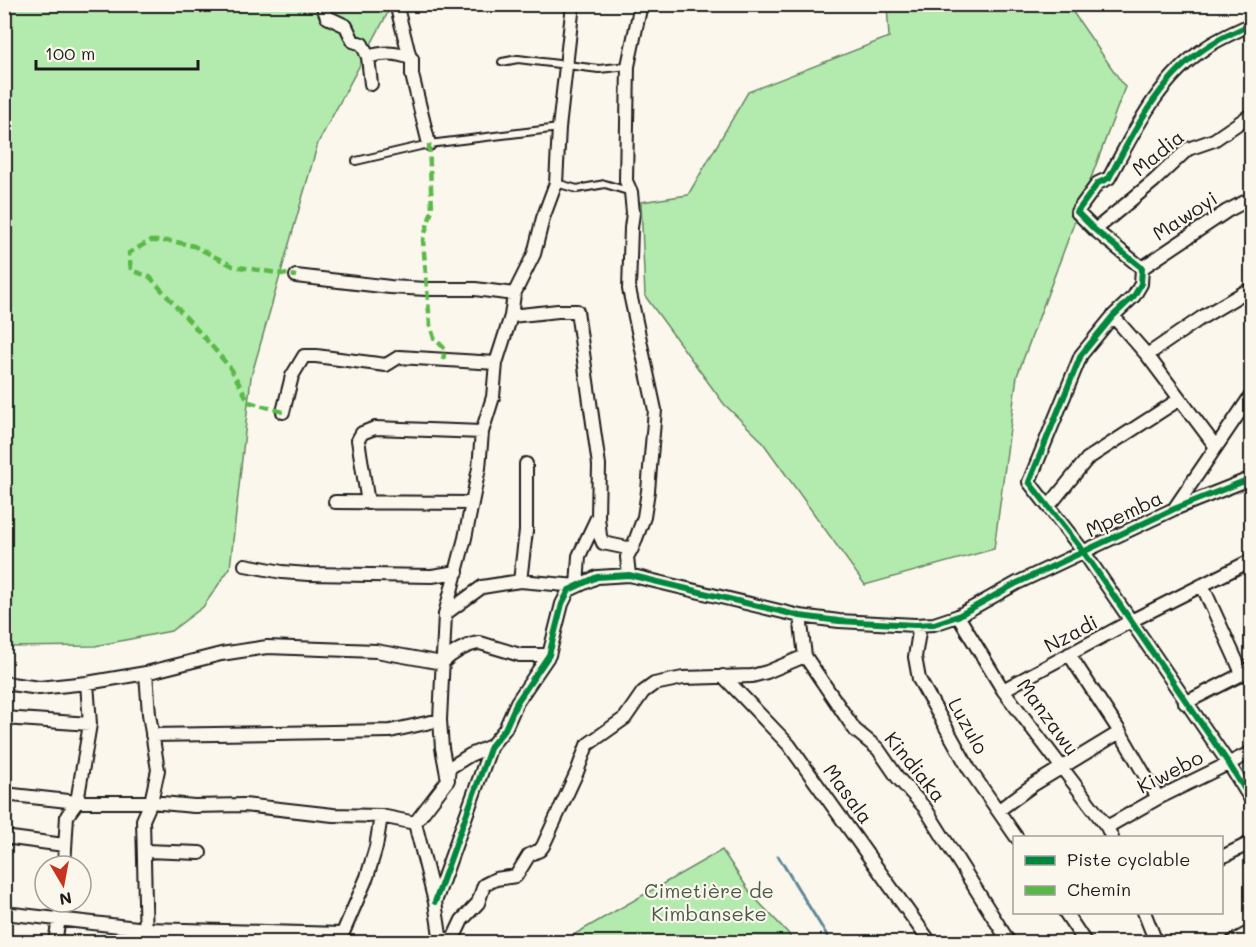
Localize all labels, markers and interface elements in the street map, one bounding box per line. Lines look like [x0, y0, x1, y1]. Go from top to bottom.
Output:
scale bar [36, 33, 198, 71]
text: 100 m [45, 41, 95, 65]
street label: Madia [1126, 123, 1189, 181]
street label: Mawoyi [1147, 185, 1222, 246]
street label: Mpemba [1081, 484, 1166, 542]
street label: Nzadi [1039, 608, 1102, 658]
street label: Manzawu [1012, 673, 1086, 760]
street label: Luzulo [943, 693, 995, 758]
street label: Kindiaka [879, 726, 952, 807]
street label: Kiwebo [1132, 743, 1207, 799]
street label: Masala [818, 758, 879, 829]
legend [1013, 836, 1223, 914]
text: Piste cyclable [1067, 847, 1191, 871]
north arrow [33, 854, 93, 914]
park label: Cimetière de Kimbanseke [644, 877, 774, 926]
text: Chemin [1067, 877, 1131, 901]
text: N [58, 888, 74, 911]

